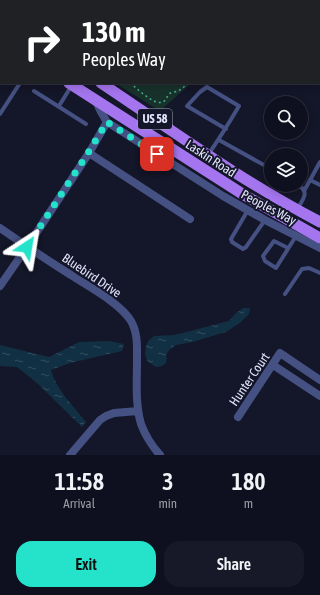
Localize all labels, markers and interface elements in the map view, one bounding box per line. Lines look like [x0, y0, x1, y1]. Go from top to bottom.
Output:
icon: right [16, 16, 68, 68]
text: 130 m [82, 16, 145, 48]
text: Peoples Way [82, 49, 166, 70]
map controls [264, 96, 308, 192]
button: search [264, 96, 308, 140]
road number: US 58 [138, 109, 172, 129]
pin [140, 137, 174, 171]
street label: Laskin Road [183, 137, 239, 180]
icon: arrive [146, 143, 168, 165]
button: layers [264, 148, 308, 192]
street label: Peoples Way [239, 187, 300, 229]
position arrow [6, 226, 48, 268]
street label: Bluebird Drive [59, 250, 124, 301]
street label: Hunter Court [226, 350, 273, 409]
text: 11:58 [55, 468, 104, 495]
text: 3 [162, 468, 173, 495]
text: 180 [232, 468, 265, 495]
text: Arrival [63, 496, 95, 511]
text: min [158, 496, 177, 511]
text: m [244, 496, 253, 511]
button: Exit [16, 541, 156, 587]
button: Share [164, 541, 304, 587]

